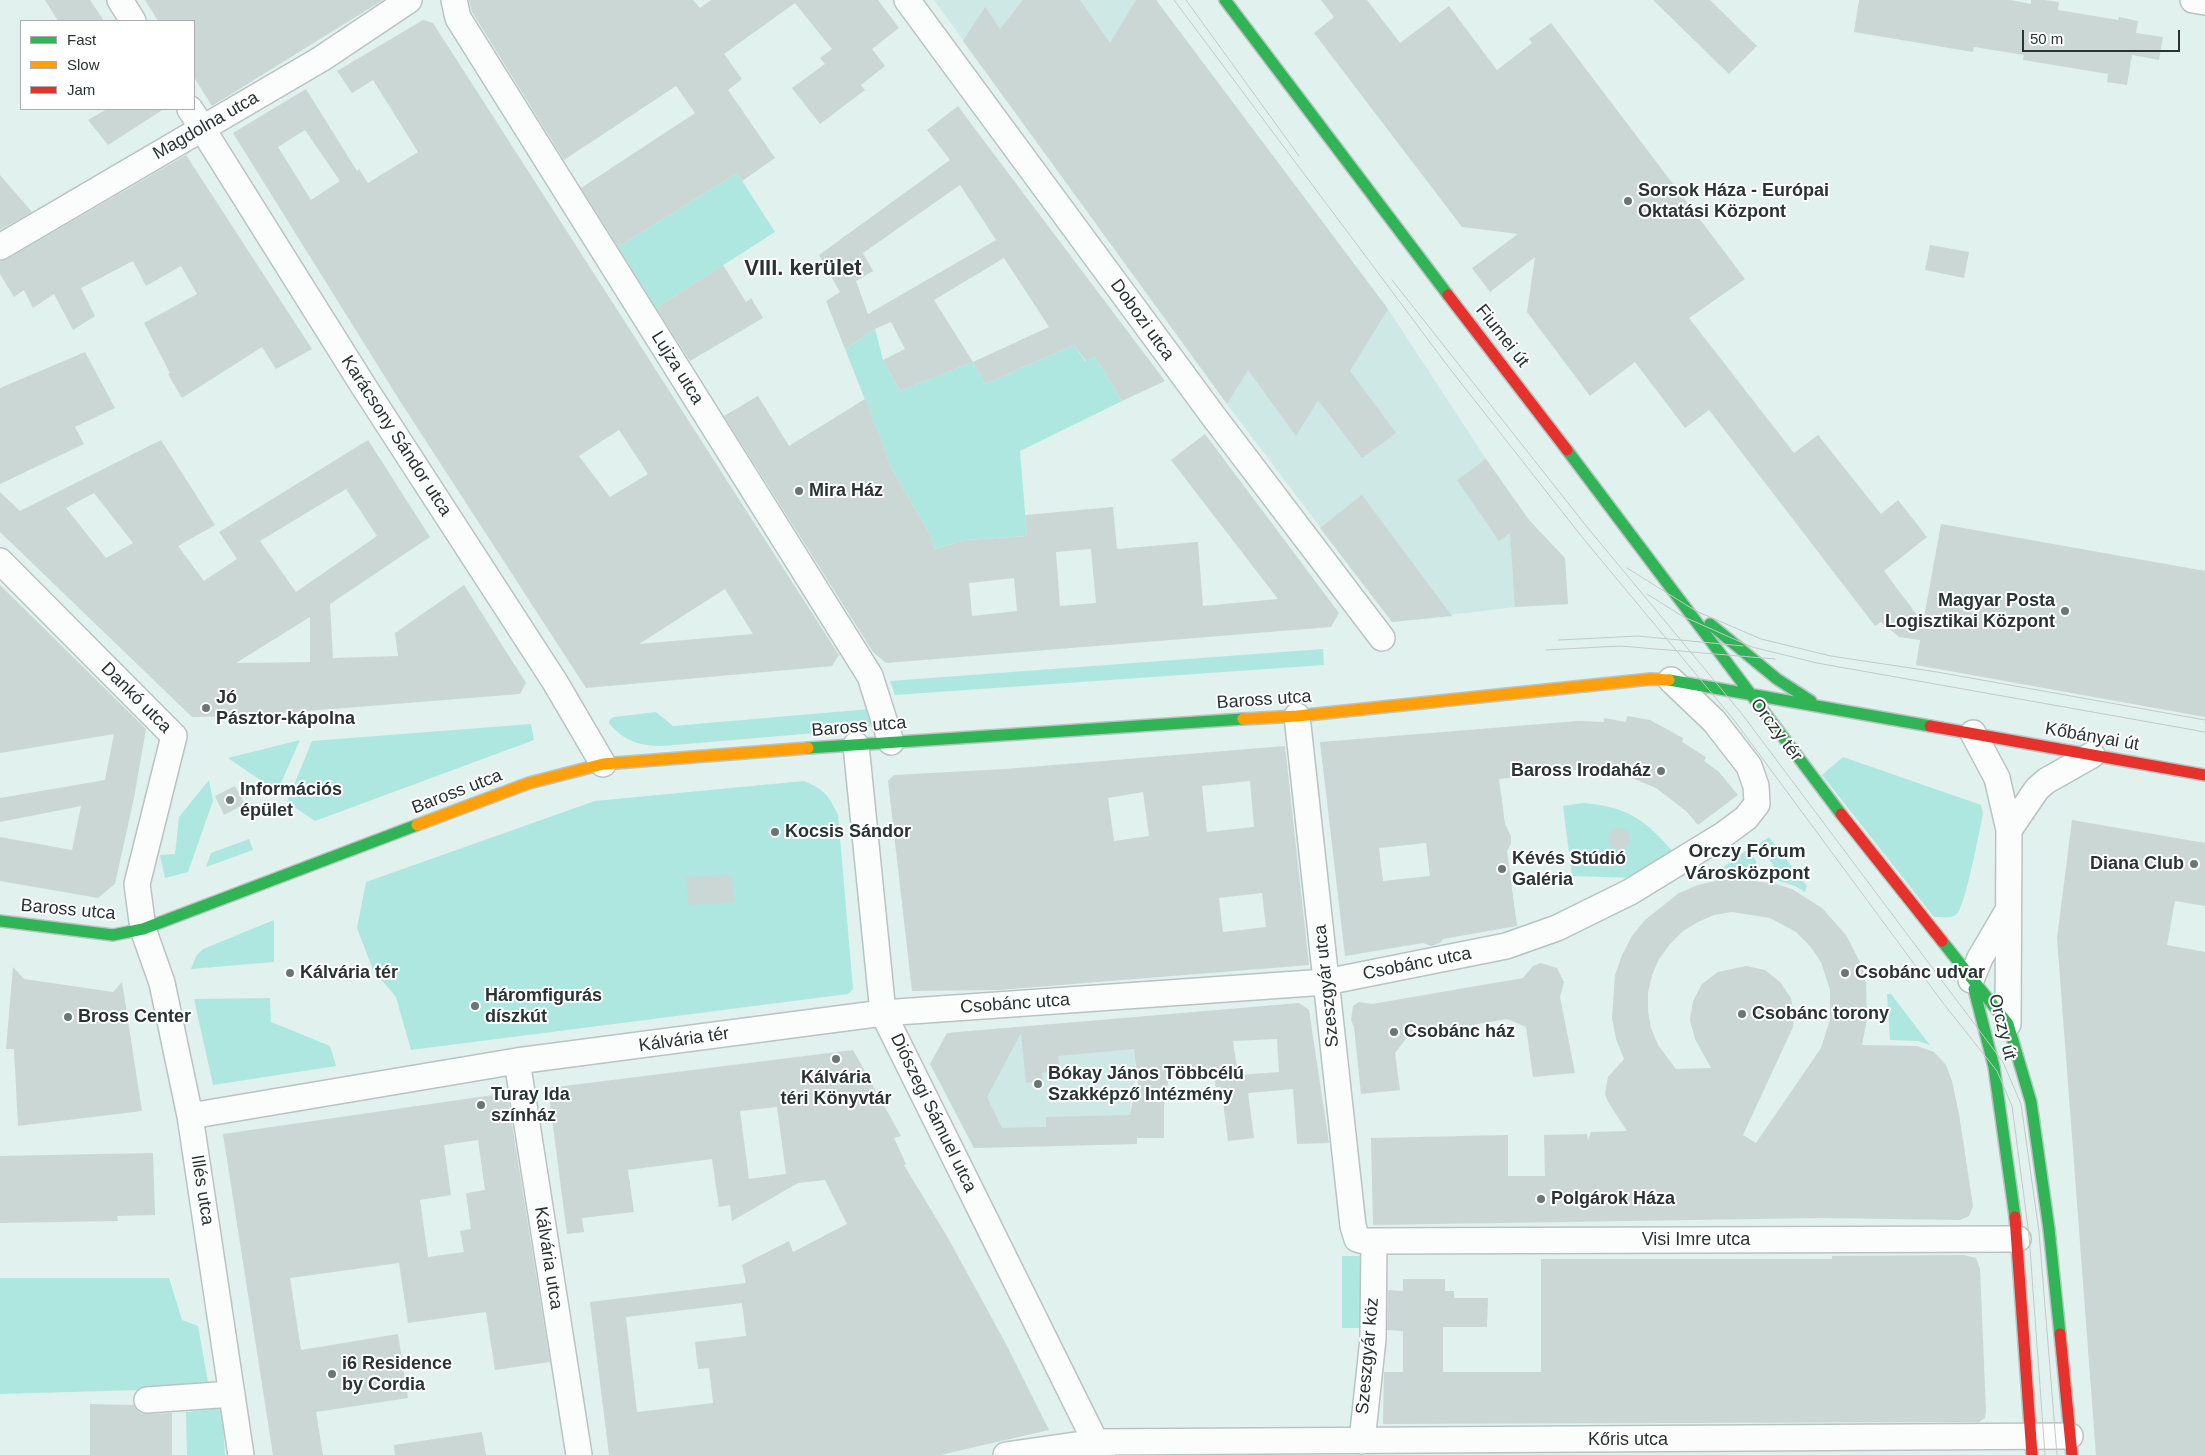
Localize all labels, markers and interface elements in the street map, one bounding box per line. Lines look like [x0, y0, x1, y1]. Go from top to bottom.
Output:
legend [20, 20, 195, 110]
scale bar [2025, 20, 2182, 52]
text: 50 m [2030, 30, 2063, 47]
text: Fast [67, 31, 96, 48]
text: Slow [67, 56, 100, 73]
text: Jam [67, 81, 95, 98]
street label: Magdolna utca [149, 87, 263, 165]
place label: Sorsok Háza - Európai Oktatási Központ [1638, 180, 1829, 222]
marker: Sorsok Háza - Európai Oktatási Központ [1622, 195, 1634, 207]
district label: VIII. kerület [744, 256, 862, 282]
street label: Dobozi utca [1105, 275, 1179, 365]
street label: Fiumei út [1471, 300, 1533, 372]
street label: Lujza utca [646, 327, 708, 409]
street label: Karácsony Sándor utca [336, 352, 456, 520]
place label: Mira Ház [809, 480, 883, 502]
marker: Mira Ház [793, 485, 805, 497]
place label: Magyar Posta Logisztikai Központ [1885, 590, 2055, 632]
marker: Magyar Posta Logisztikai Központ [2059, 605, 2071, 617]
street label: Dankó utca [96, 658, 176, 738]
street label: Baross utca [1216, 686, 1312, 714]
place label: Jó Pásztor-kápolna [216, 687, 355, 730]
street label: Orczy tér [1745, 694, 1807, 766]
marker: Jó Pásztor-kápolna [200, 702, 212, 714]
street label: Baross utca [811, 712, 907, 742]
street label: Kőbányai út [2043, 718, 2141, 756]
place label: Baross Irodaház [1511, 760, 1651, 782]
street label: Baross utca [409, 765, 505, 819]
marker: Baross Irodaház [1655, 765, 1667, 777]
place label: Információs épület [240, 779, 342, 822]
marker: Információs épület [224, 794, 236, 806]
place label: Kocsis Sándor [785, 821, 911, 843]
marker: Kocsis Sándor [769, 826, 781, 838]
district label: Orczy Fórum Városközpont [1684, 841, 1810, 885]
place label: Kévés Stúdió Galéria [1512, 848, 1626, 891]
place label: Diana Club [2090, 853, 2184, 875]
marker: Diana Club [2188, 858, 2200, 870]
marker: Kévés Stúdió Galéria [1496, 863, 1508, 875]
street label: Baross utca [20, 895, 116, 925]
street label: Szeszgyár utca [1310, 924, 1344, 1048]
street label: Csobánc utca [1361, 943, 1473, 985]
place label: Kálvária tér [300, 962, 398, 984]
place label: Csobánc udvar [1855, 962, 1985, 984]
marker: Kálvária tér [284, 967, 296, 979]
marker: Csobánc udvar [1839, 967, 1851, 979]
place label: Háromfigurás díszkút [485, 985, 602, 1028]
street label: Csobánc utca [959, 989, 1071, 1019]
street label: Orczy út [1983, 992, 2021, 1062]
marker: Háromfigurás díszkút [469, 1000, 481, 1012]
place label: Csobánc torony [1752, 1003, 1889, 1025]
place label: Bross Center [78, 1006, 191, 1028]
marker: Csobánc torony [1736, 1008, 1748, 1020]
marker: Bross Center [62, 1011, 74, 1023]
place label: Csobánc ház [1404, 1021, 1515, 1043]
street label: Kálvária tér [637, 1023, 731, 1057]
marker: Csobánc ház [1388, 1026, 1400, 1038]
street label: Diószegi Sámuel utca [885, 1030, 981, 1196]
marker: Kálvária téri Könyvtár [830, 1053, 842, 1065]
place label: Bókay János Többcélú Szakképző Intézmény [1048, 1063, 1244, 1106]
place label: Kálvária téri Könyvtár [780, 1067, 892, 1110]
marker: Bókay János Többcélú Szakképző Intézmény [1032, 1078, 1044, 1090]
place label: Turay Ida színház [491, 1084, 570, 1126]
marker: Turay Ida színház [475, 1099, 487, 1111]
street label: Illés utca [186, 1153, 218, 1227]
place label: Polgárok Háza [1551, 1188, 1675, 1210]
marker: Polgárok Háza [1535, 1193, 1547, 1205]
street label: Kálvária utca [529, 1205, 567, 1311]
street label: Visi Imre utca [1642, 1229, 1750, 1251]
street label: Szeszgyár köz [1352, 1297, 1384, 1415]
place label: i6 Residence by Cordia [342, 1353, 452, 1396]
marker: i6 Residence by Cordia [326, 1368, 338, 1380]
street label: Kőris utca [1588, 1429, 1668, 1451]

